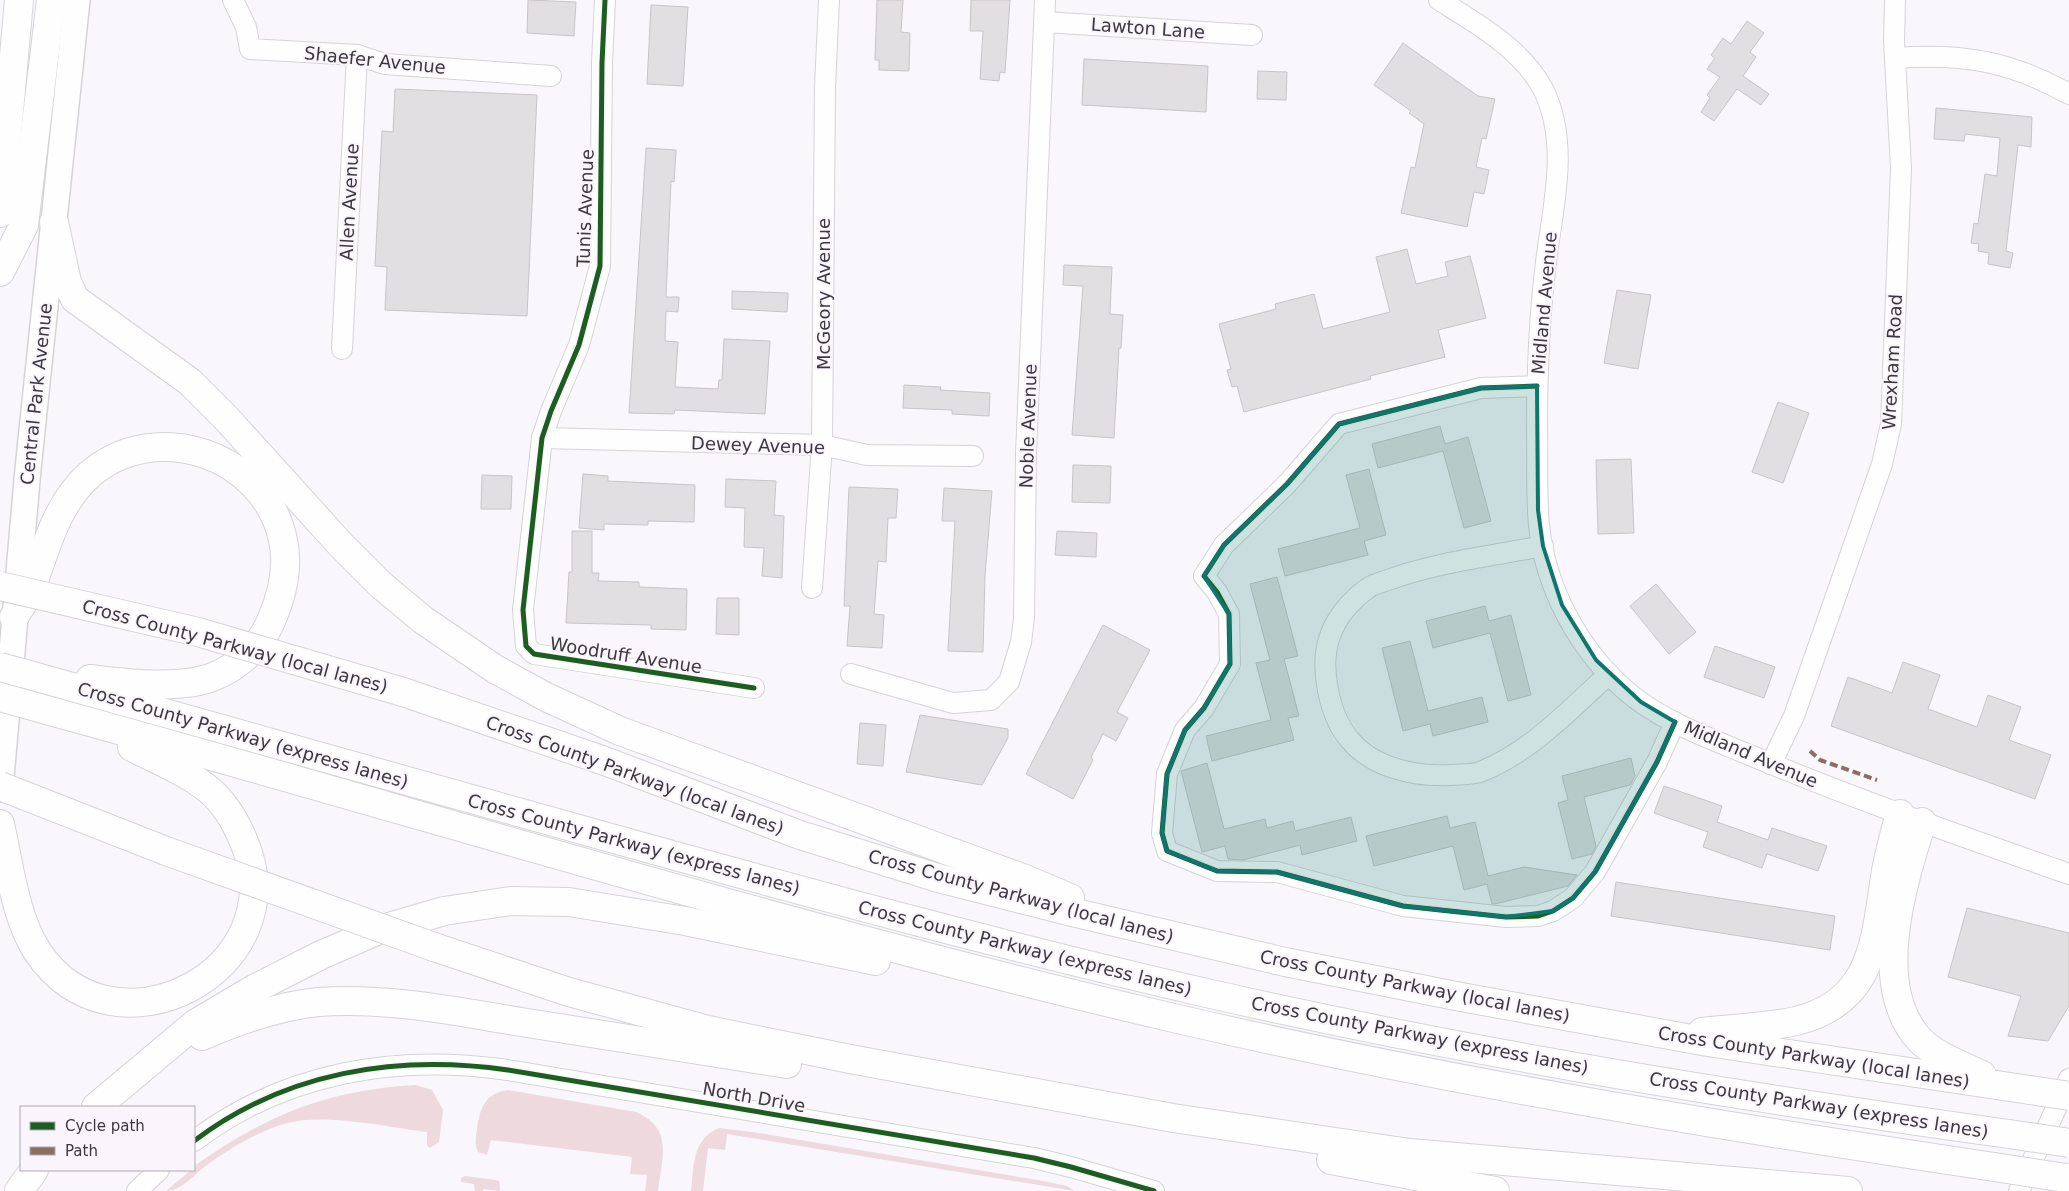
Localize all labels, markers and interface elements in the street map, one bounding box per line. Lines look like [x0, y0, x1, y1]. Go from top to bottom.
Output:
street label: Lawton Lane [1090, 14, 1206, 42]
street label: Shaefer Avenue [303, 42, 447, 78]
street label: Allen Avenue [335, 143, 363, 261]
street label: Tunis Avenue [572, 149, 598, 268]
street label: McGeory Avenue [813, 218, 834, 370]
street label: Midland Avenue [1527, 231, 1561, 375]
street label: Wrexham Road [1878, 293, 1906, 431]
street label: Central Park Avenue [16, 302, 56, 486]
street label: Noble Avenue [1015, 363, 1041, 489]
street label: Dewey Avenue [691, 432, 825, 458]
street label: Cross County Parkway (local lanes) [80, 595, 390, 697]
street label: Woodruff Avenue [548, 633, 704, 677]
street label: Cross County Parkway (express lanes) [75, 678, 411, 792]
street label: Cross County Parkway (local lanes) [483, 711, 787, 839]
street label: Midland Avenue [1681, 716, 1821, 792]
street label: Cross County Parkway (express lanes) [466, 789, 802, 899]
street label: Cross County Parkway (local lanes) [866, 845, 1176, 947]
street label: Cross County Parkway (express lanes) [856, 896, 1194, 1000]
street label: Cross County Parkway (local lanes) [1258, 946, 1572, 1026]
street label: Cross County Parkway (express lanes) [1250, 992, 1590, 1078]
street label: Cross County Parkway (local lanes) [1657, 1022, 1971, 1092]
street label: Cross County Parkway (express lanes) [1648, 1068, 1990, 1142]
street label: North Drive [701, 1078, 807, 1116]
legend [20, 1106, 195, 1171]
text: Cycle path [65, 1117, 145, 1135]
text: Path [65, 1142, 98, 1160]

